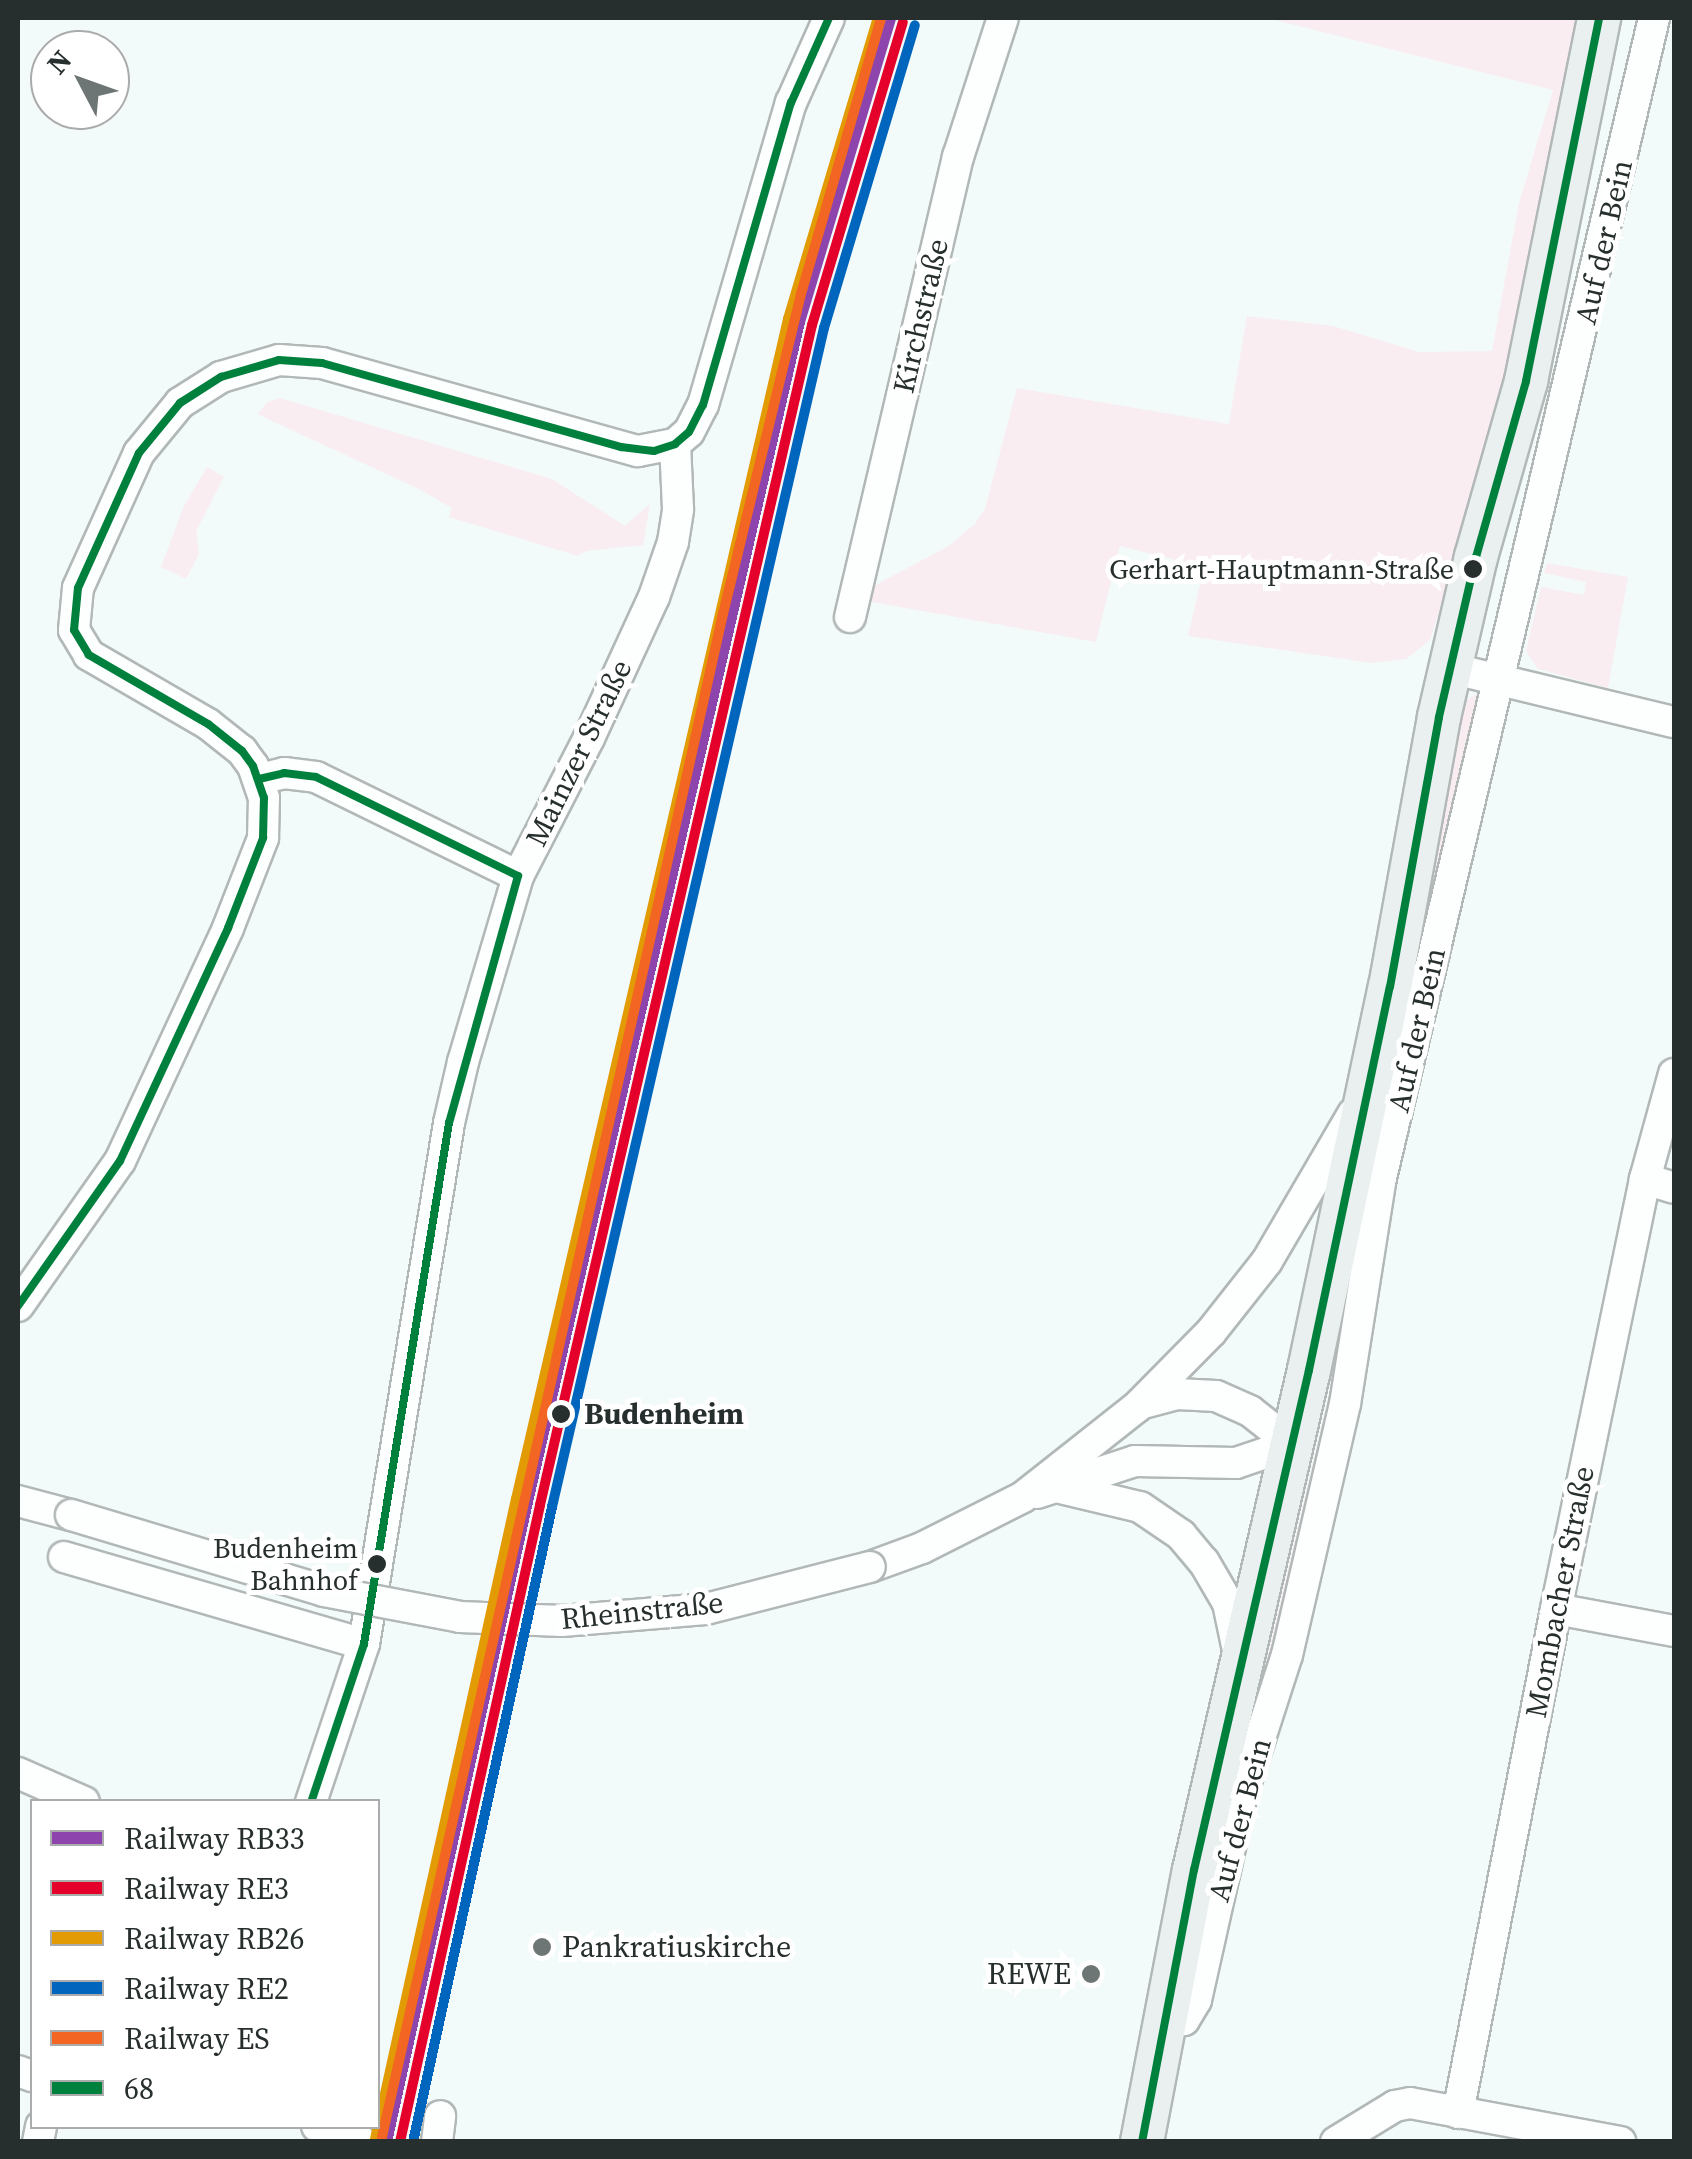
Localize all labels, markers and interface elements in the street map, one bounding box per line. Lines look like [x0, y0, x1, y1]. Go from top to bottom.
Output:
north arrow [30, 30, 130, 130]
text: N [38, 41, 80, 82]
street label: Auf der Bein [1568, 156, 1640, 328]
street label: Kirchstraße [886, 235, 956, 397]
place label: Gerhart-Hauptmann-Straße [1109, 552, 1454, 586]
marker: Gerhart-Hauptmann-Straße [1463, 559, 1483, 579]
street label: Mainzer Straße [518, 654, 640, 852]
street label: Auf der Bein [1381, 944, 1453, 1116]
place label: Budenheim [584, 1396, 744, 1432]
marker: Budenheim [548, 1401, 574, 1427]
street label: Mombacher Straße [1518, 1463, 1602, 1721]
place label: Budenheim Bahnhof [213, 1531, 358, 1597]
marker: Budenheim Bahnhof [367, 1554, 387, 1574]
street label: Rheinstraße [559, 1585, 725, 1637]
street label: Auf der Bein [1201, 1734, 1279, 1906]
legend [30, 1799, 380, 2129]
text: Railway RB33 [124, 1818, 305, 1859]
text: Railway RE3 [124, 1868, 289, 1909]
text: Railway RB26 [124, 1918, 305, 1959]
place label: Pankratiuskirche [562, 1929, 791, 1965]
marker: Pankratiuskirche [531, 1936, 553, 1958]
place label: REWE [987, 1956, 1071, 1992]
marker: REWE [1080, 1963, 1102, 1985]
text: Railway RE2 [124, 1968, 289, 2009]
text: Railway ES [124, 2018, 270, 2059]
text: 68 [124, 2068, 154, 2109]

